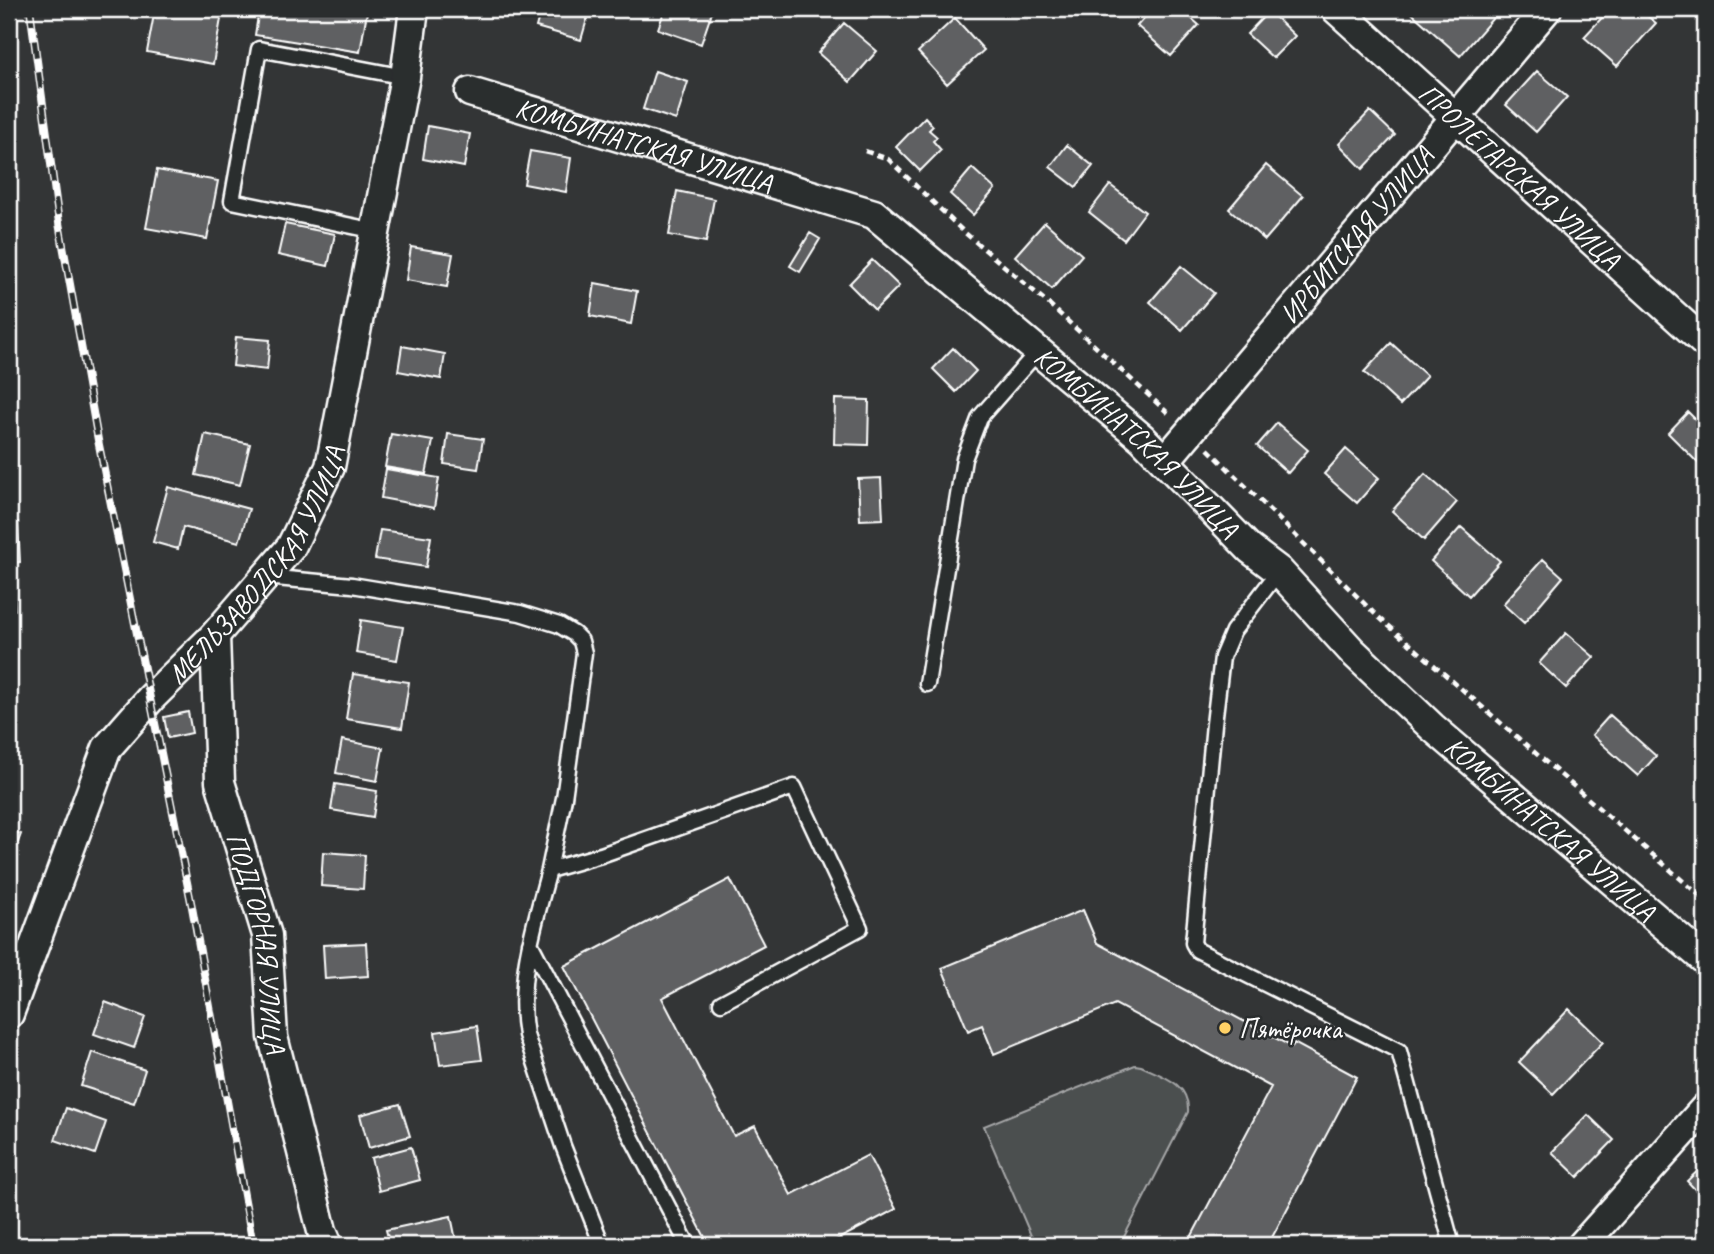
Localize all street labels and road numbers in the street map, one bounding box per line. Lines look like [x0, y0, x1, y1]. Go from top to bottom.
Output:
street label: ПРОЛЕТАРСКАЯ УЛИЦА [1411, 76, 1628, 277]
street label: КОМБИНАТСКАЯ УЛИЦА [512, 90, 777, 201]
street label: ИРБИТСКАЯ УЛИЦА [1272, 138, 1442, 331]
street label: КОМБИНАТСКАЯ УЛИЦА [1027, 339, 1247, 546]
street label: МЕЛЬЗАВОДСКАЯ УЛИЦА [160, 443, 352, 691]
street label: КОМБИНАТСКАЯ УЛИЦА [1438, 729, 1663, 929]
street label: ПОДГОРНАЯ УЛИЦА [219, 828, 294, 1059]

